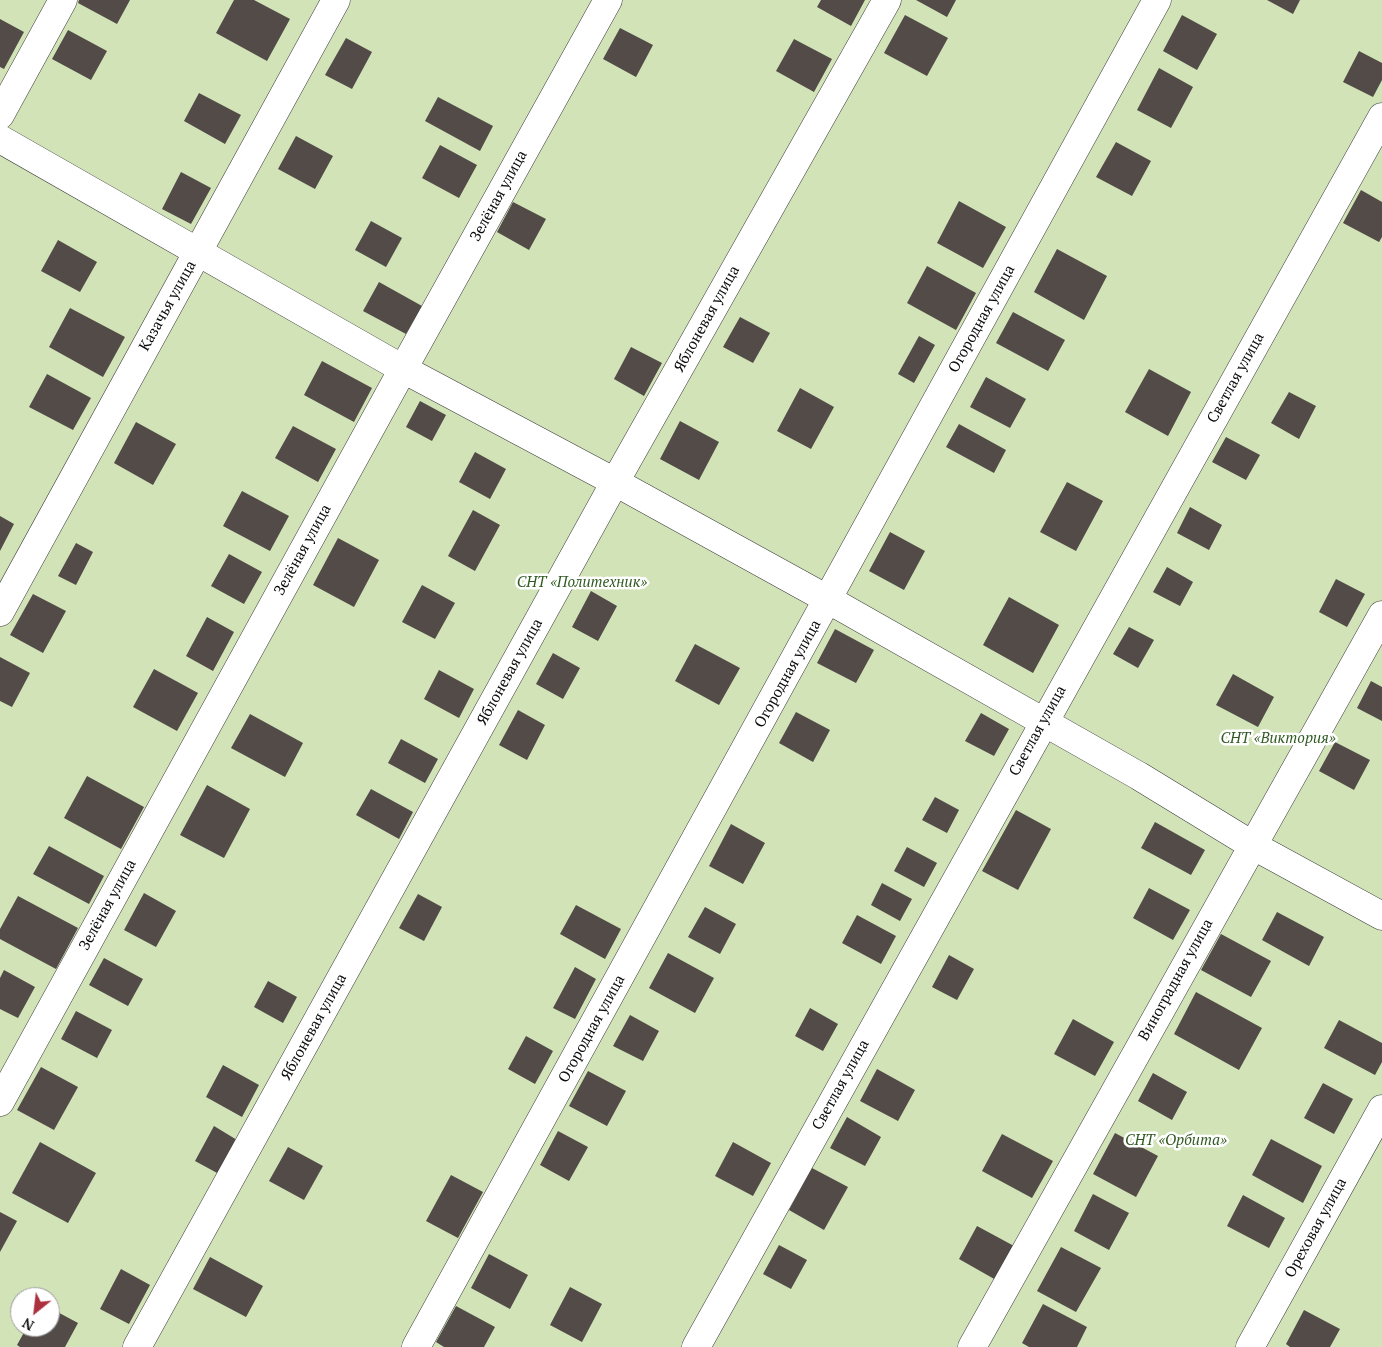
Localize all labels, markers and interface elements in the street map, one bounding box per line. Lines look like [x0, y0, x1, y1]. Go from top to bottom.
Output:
street label: Зелёная улица [467, 147, 531, 245]
street label: Казачья улица [136, 258, 200, 354]
street label: Огородная улица [945, 262, 1019, 376]
street label: Яблоневая улица [670, 263, 744, 375]
street label: Светлая улица [1204, 330, 1268, 426]
street label: Зелёная улица [271, 501, 335, 599]
park label: СНТ «Политехник» [517, 574, 647, 592]
street label: Яблоневая улица [473, 616, 547, 728]
street label: Огородная улица [751, 617, 825, 731]
street label: Светлая улица [1006, 683, 1070, 779]
park label: СНТ «Виктория» [1220, 730, 1336, 748]
street label: Зелёная улица [76, 856, 140, 954]
street label: Виноградная улица [1135, 916, 1217, 1044]
street label: Яблоневая улица [277, 971, 351, 1083]
street label: Огородная улица [555, 972, 629, 1086]
street label: Светлая улица [809, 1037, 873, 1133]
park label: СНТ «Орбита» [1125, 1132, 1227, 1150]
street label: Ореховая улица [1281, 1175, 1351, 1281]
north arrow [10, 1287, 60, 1337]
text: N [19, 1314, 37, 1336]

